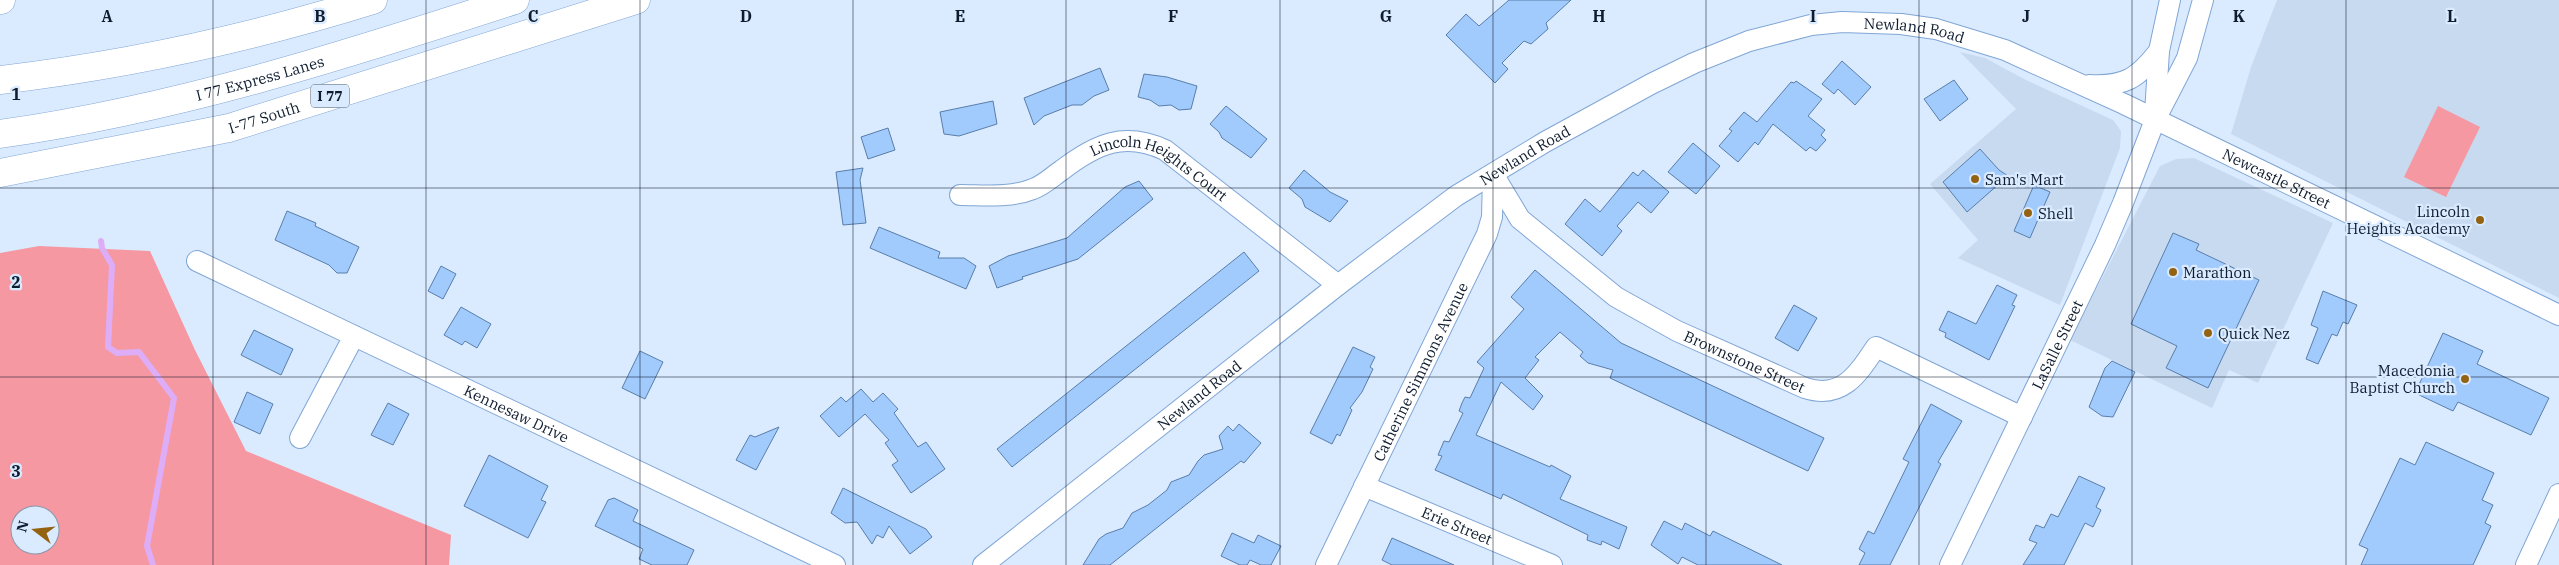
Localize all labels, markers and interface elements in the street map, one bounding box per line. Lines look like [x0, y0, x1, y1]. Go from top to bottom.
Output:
text: A [101, 6, 113, 26]
text: B [314, 6, 326, 26]
text: C [528, 6, 538, 26]
text: D [740, 6, 752, 26]
text: E [955, 6, 965, 26]
text: F [1168, 6, 1178, 26]
text: G [1380, 6, 1392, 26]
text: H [1593, 6, 1606, 26]
text: I [1810, 6, 1816, 26]
text: J [2022, 6, 2030, 26]
text: K [2233, 6, 2246, 26]
text: L [2447, 6, 2457, 26]
street label: Newland Road [1864, 13, 1967, 47]
street label: I 77 Express Lanes [194, 51, 326, 104]
text: 1 [11, 84, 21, 104]
road number: I 77 [311, 84, 349, 108]
street label: I-77 South [226, 97, 302, 137]
street label: Newland Road [1476, 121, 1573, 189]
street label: Lincoln Heights Court [1086, 131, 1232, 205]
street label: Newcastle Street [2219, 144, 2334, 212]
place label: Sam's Mart [1985, 170, 2063, 189]
marker: Sam's Mart [1969, 173, 1981, 185]
place label: Lincoln Heights Academy [2346, 202, 2470, 238]
place label: Shell [2038, 204, 2073, 223]
marker: Shell [2022, 207, 2034, 219]
marker: Lincoln Heights Academy [2474, 214, 2486, 226]
place label: Marathon [2183, 263, 2252, 282]
marker: Marathon [2167, 266, 2179, 278]
text: 2 [11, 272, 21, 292]
street label: Catherine Simmons Avenue [1368, 279, 1472, 464]
street label: LaSalle Street [2027, 297, 2086, 392]
place label: Quick Nez [2218, 324, 2290, 343]
street label: Brownstone Street [1681, 326, 1808, 396]
marker: Quick Nez [2202, 327, 2214, 339]
street label: Newland Road [1153, 356, 1245, 434]
place label: Macedonia Baptist Church [2349, 361, 2455, 397]
marker: Macedonia Baptist Church [2459, 373, 2471, 385]
street label: Kennesaw Drive [461, 380, 572, 446]
text: 3 [11, 461, 21, 481]
street label: Erie Street [1419, 502, 1495, 548]
north arrow [10, 505, 60, 555]
text: N [12, 519, 33, 534]

